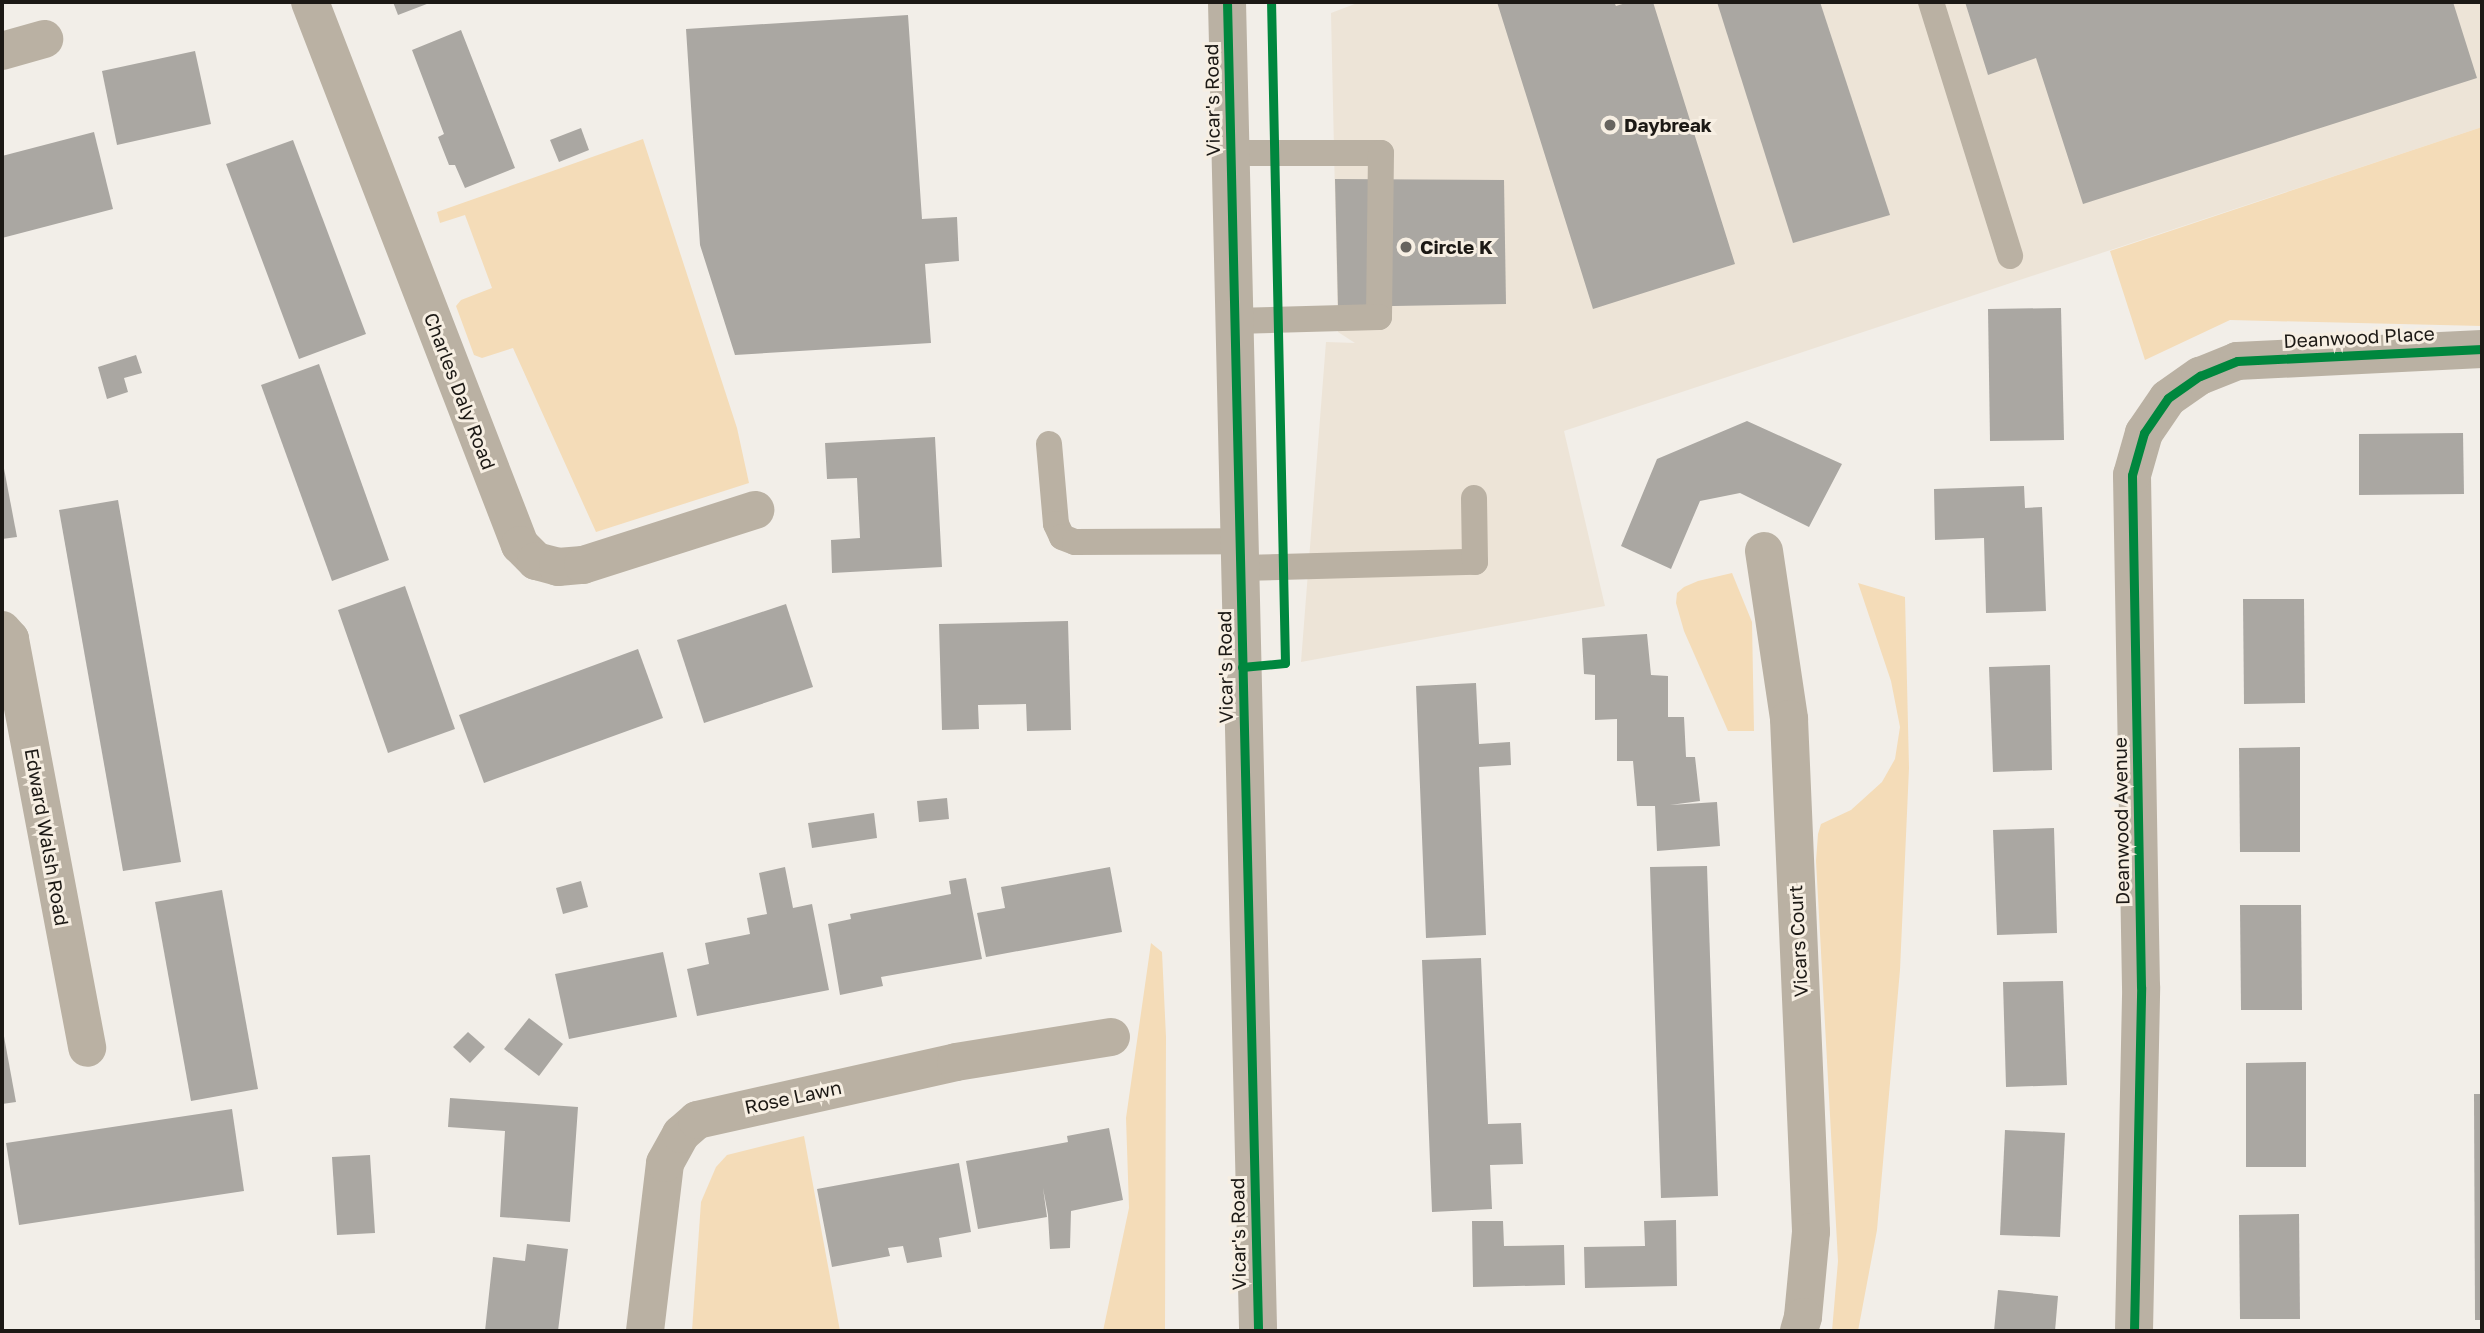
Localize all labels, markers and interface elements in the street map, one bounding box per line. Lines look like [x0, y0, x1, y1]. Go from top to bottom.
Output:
street label: Vicar's Road [1200, 43, 1224, 157]
place label: Daybreak [1624, 114, 1712, 136]
marker: Daybreak [1602, 117, 1618, 133]
place label: Circle K [1420, 236, 1493, 258]
marker: Circle K [1398, 239, 1414, 255]
street label: Charles Daly Road [420, 309, 500, 473]
street label: Deanwood Place [2283, 322, 2435, 352]
street label: Vicar's Road [1213, 610, 1237, 724]
street label: Deanwood Avenue [2108, 737, 2134, 905]
street label: Edward Walsh Road [20, 746, 74, 928]
street label: Vicars Court [1784, 884, 1812, 998]
street label: Rose Lawn [742, 1076, 844, 1118]
street label: Vicar's Road [1226, 1177, 1250, 1291]

